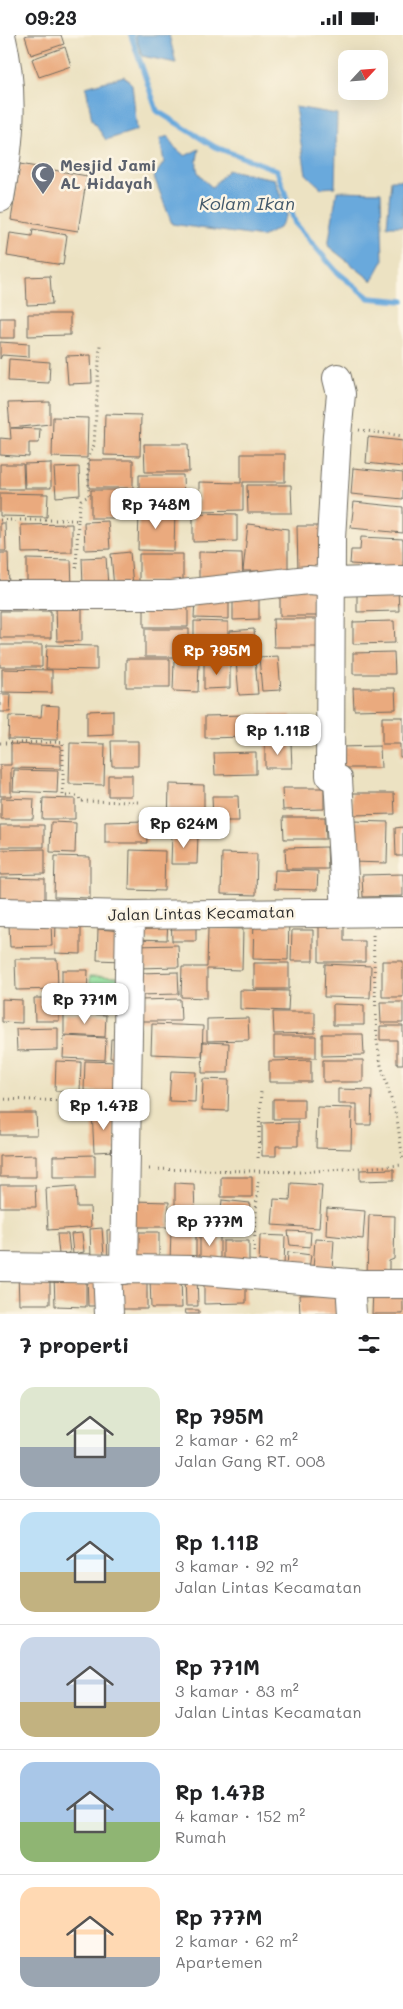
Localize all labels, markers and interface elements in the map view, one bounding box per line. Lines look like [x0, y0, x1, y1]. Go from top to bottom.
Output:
text: 09:23 [25, 5, 77, 30]
north arrow [338, 50, 388, 100]
map controls [338, 50, 388, 100]
place label: Mesjid Jami AL Hidayah [60, 154, 156, 193]
mosque icon: Mesjid Jami AL Hidayah [30, 161, 56, 195]
water label: Kolam Ikan [199, 191, 295, 215]
pin: Rp 748M [110, 487, 202, 530]
text: Rp 748M [122, 493, 190, 514]
pin: Rp 795M [171, 633, 263, 676]
text: Rp 795M [183, 639, 251, 660]
pin: Rp 1.11B [226, 713, 330, 756]
text: Rp 1.11B [246, 719, 310, 740]
pin: Rp 624M [138, 807, 230, 849]
text: Rp 624M [150, 812, 218, 833]
street label: Jalan Lintas Kecamatan [108, 900, 294, 925]
pin: Rp 771M [39, 983, 131, 1025]
text: Rp 771M [53, 988, 117, 1009]
pin: Rp 1.47B [52, 1089, 156, 1131]
text: Rp 1.47B [70, 1094, 138, 1115]
pin: Rp 777M [164, 1205, 256, 1247]
text: Rp 777M [177, 1210, 243, 1231]
icon: filters [355, 1330, 383, 1358]
text: 7 properti [20, 1331, 129, 1358]
text: Rp 795M [175, 1402, 264, 1429]
icon: home [60, 1407, 120, 1467]
text: 2 kamar · 62 m² [175, 1429, 298, 1450]
text: Jalan Gang RT. 008 [175, 1450, 325, 1471]
text: Rp 1.11B [175, 1528, 259, 1555]
icon: home [60, 1532, 120, 1592]
text: 3 kamar · 92 m² [175, 1555, 298, 1576]
text: Jalan Lintas Kecamatan [175, 1576, 361, 1597]
text: Rp 771M [175, 1653, 260, 1680]
icon: home [60, 1657, 120, 1717]
text: 3 kamar · 83 m² [175, 1680, 299, 1701]
text: Jalan Lintas Kecamatan [175, 1701, 361, 1722]
text: Rp 1.47B [175, 1778, 265, 1805]
icon: home [60, 1782, 120, 1842]
text: 4 kamar · 152 m² [175, 1805, 305, 1826]
text: Rumah [175, 1826, 226, 1847]
text: Rp 777M [175, 1903, 262, 1930]
icon: home [60, 1907, 120, 1967]
text: 2 kamar · 62 m² [175, 1930, 298, 1951]
text: Apartemen [175, 1951, 262, 1972]

